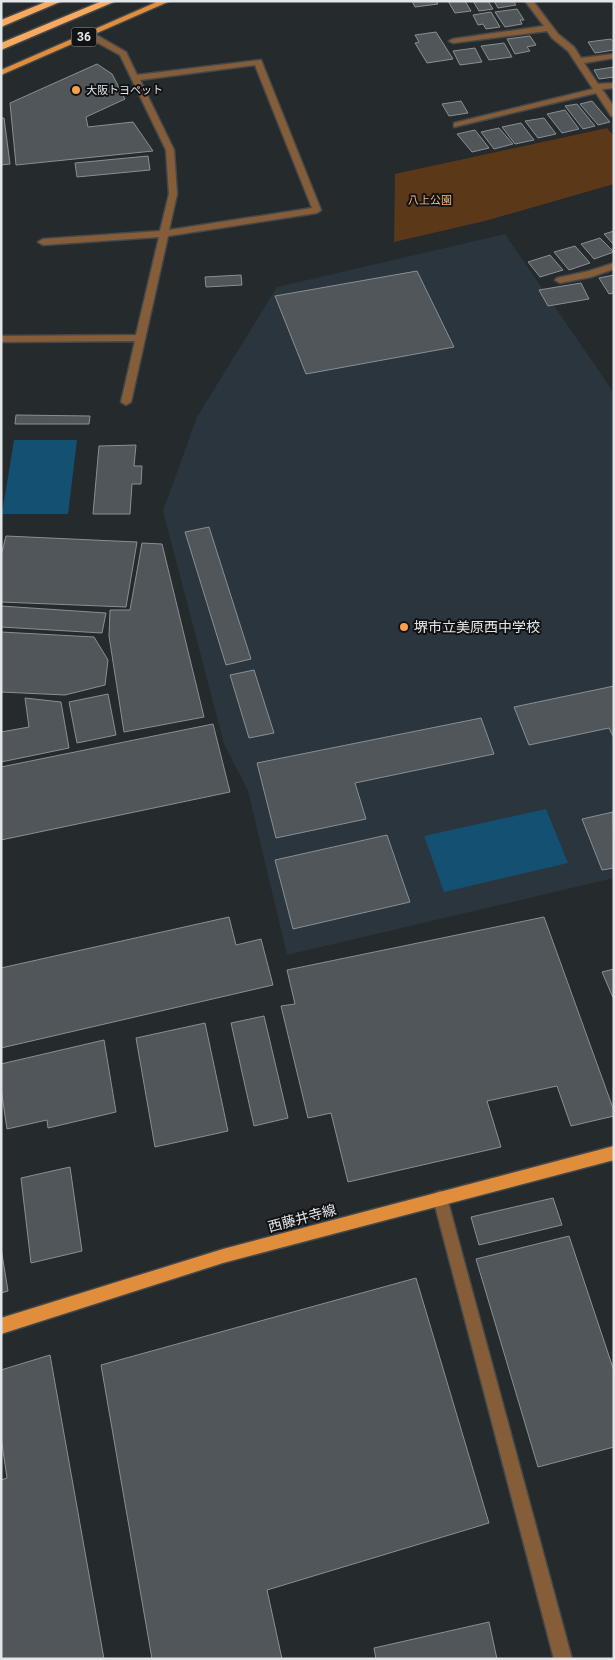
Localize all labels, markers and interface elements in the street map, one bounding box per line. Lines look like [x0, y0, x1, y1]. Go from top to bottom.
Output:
road number: 36 [72, 28, 96, 46]
marker: 大阪トヨペット [70, 84, 82, 96]
place label: 大阪トヨペット [86, 84, 163, 97]
park label: 八上公園 [408, 194, 452, 207]
place label: 堺市立美原西中学校 [414, 619, 540, 635]
marker: 堺市立美原西中学校 [398, 621, 410, 633]
street label: 西藤井寺線 [266, 1201, 338, 1235]

